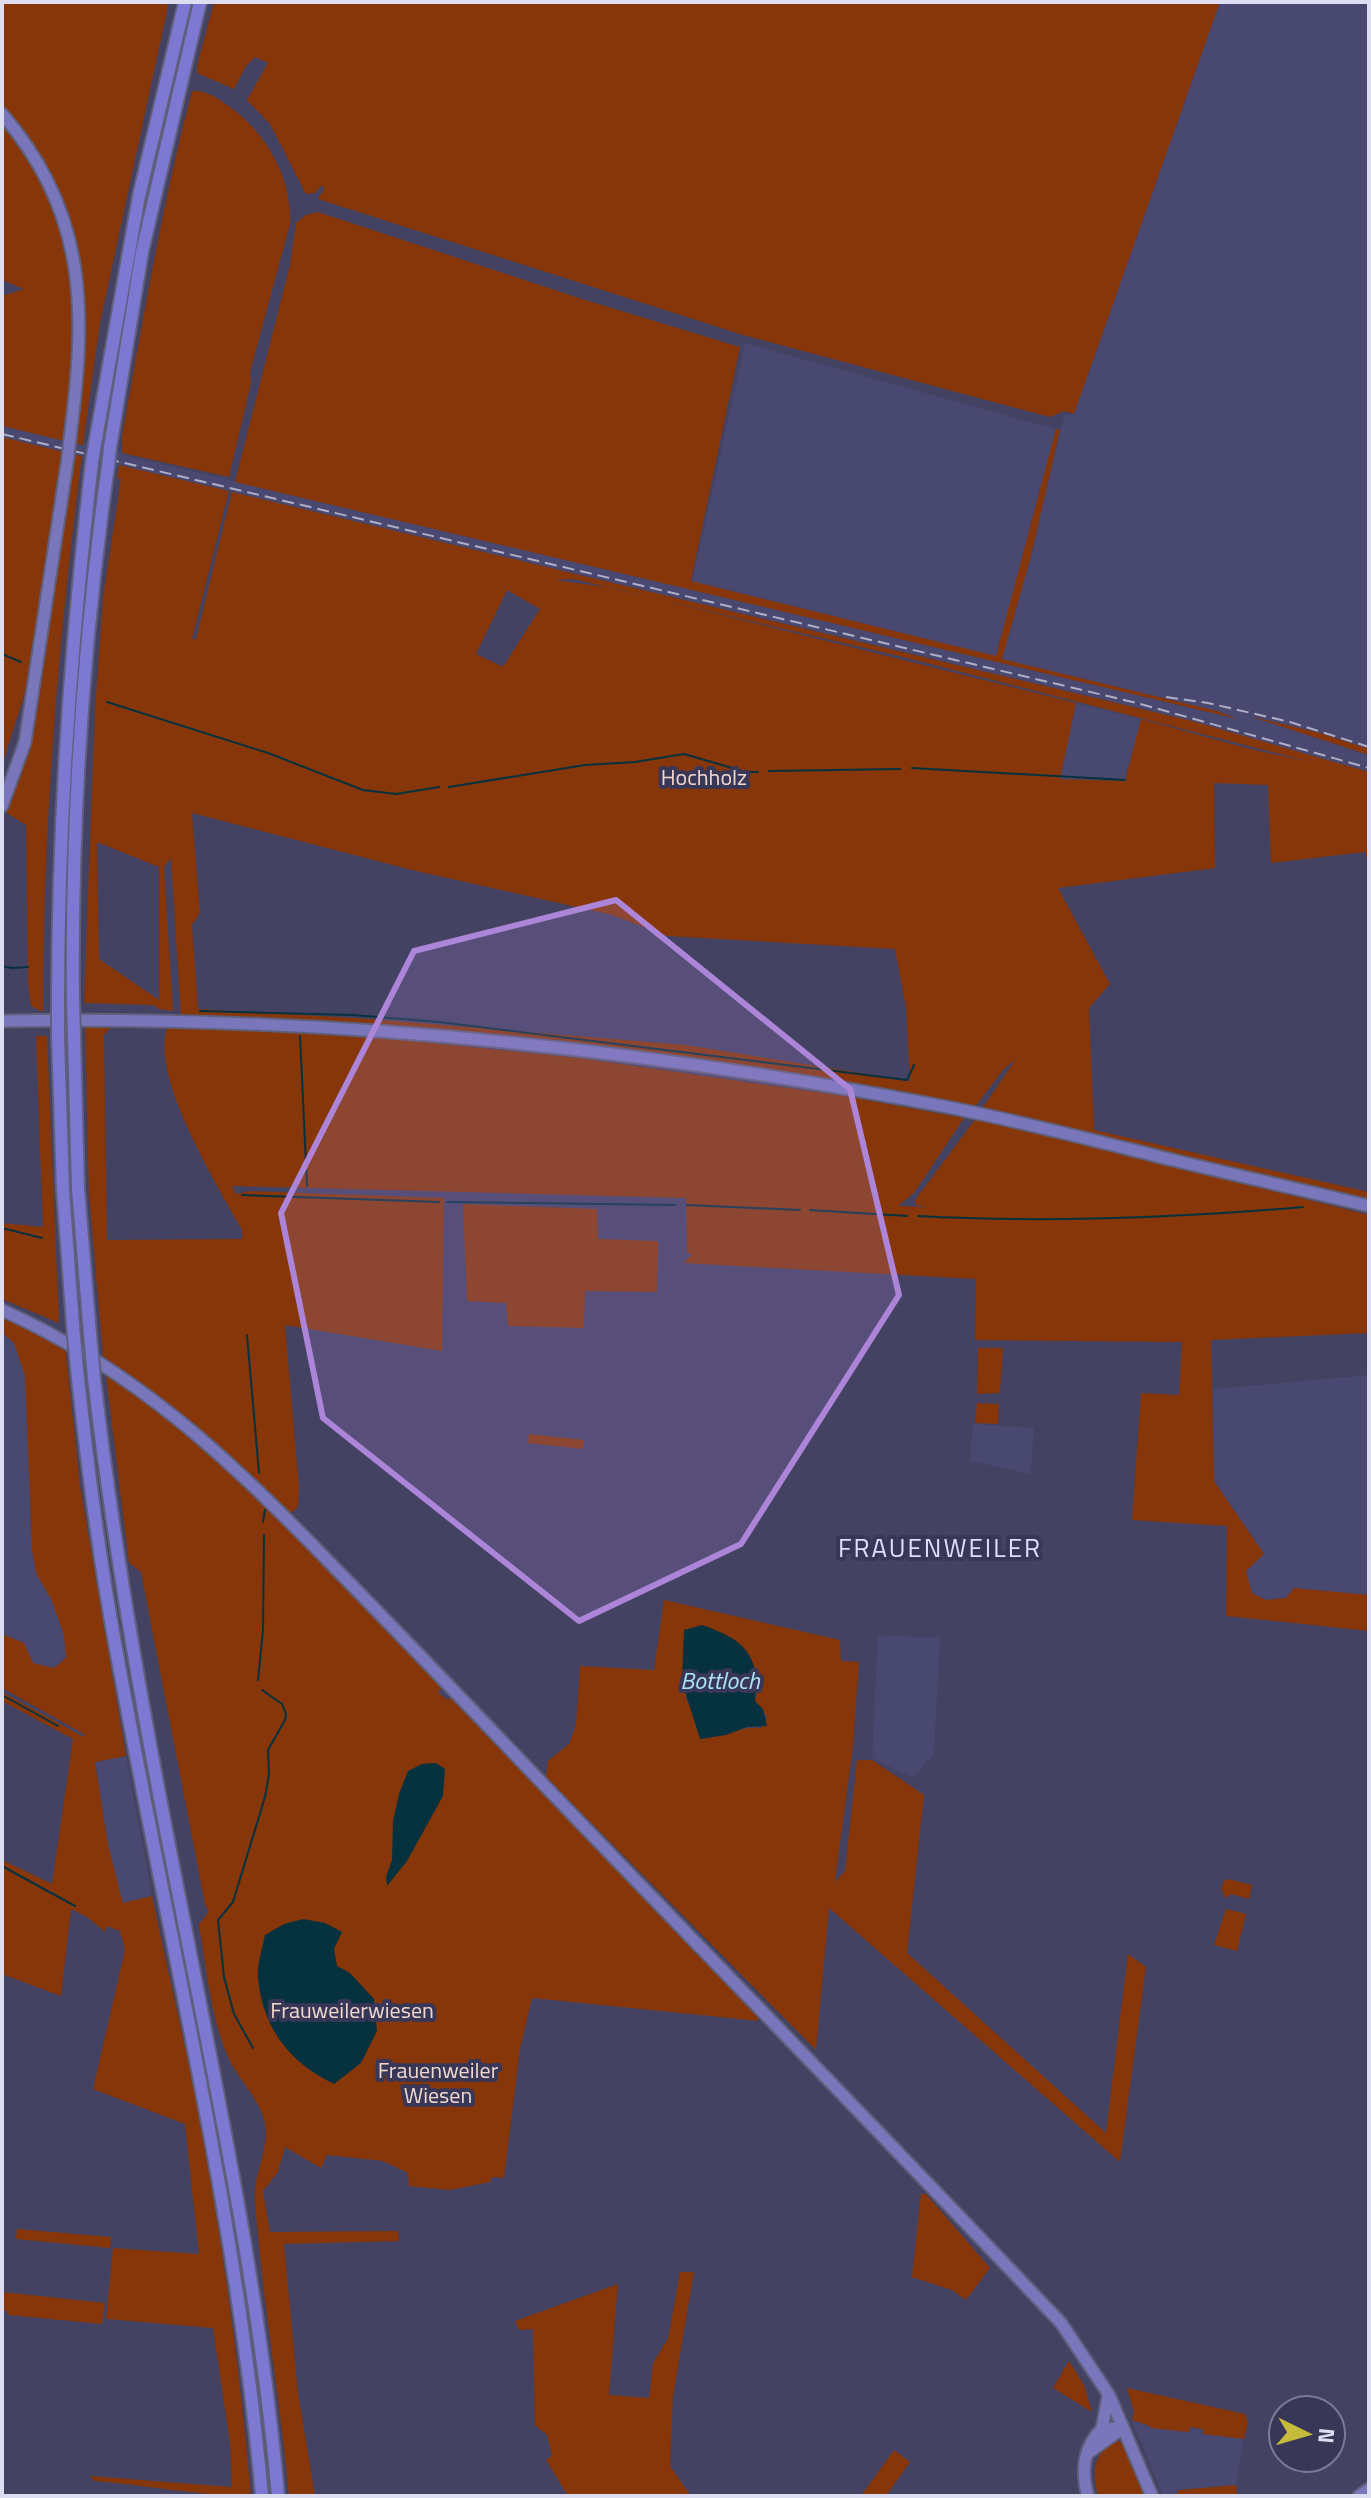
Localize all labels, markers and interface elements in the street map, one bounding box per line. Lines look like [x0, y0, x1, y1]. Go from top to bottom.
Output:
park label: Hochholz [661, 760, 747, 794]
district label: FRAUENWEILER [838, 1528, 1042, 1567]
water label: Bottloch [680, 1662, 761, 1698]
park label: Frauweilerwiesen [270, 1993, 434, 2027]
park label: Frauenweiler Wiesen [378, 2053, 499, 2112]
north arrow [1267, 2394, 1347, 2474]
text: N [1309, 2427, 1345, 2445]

